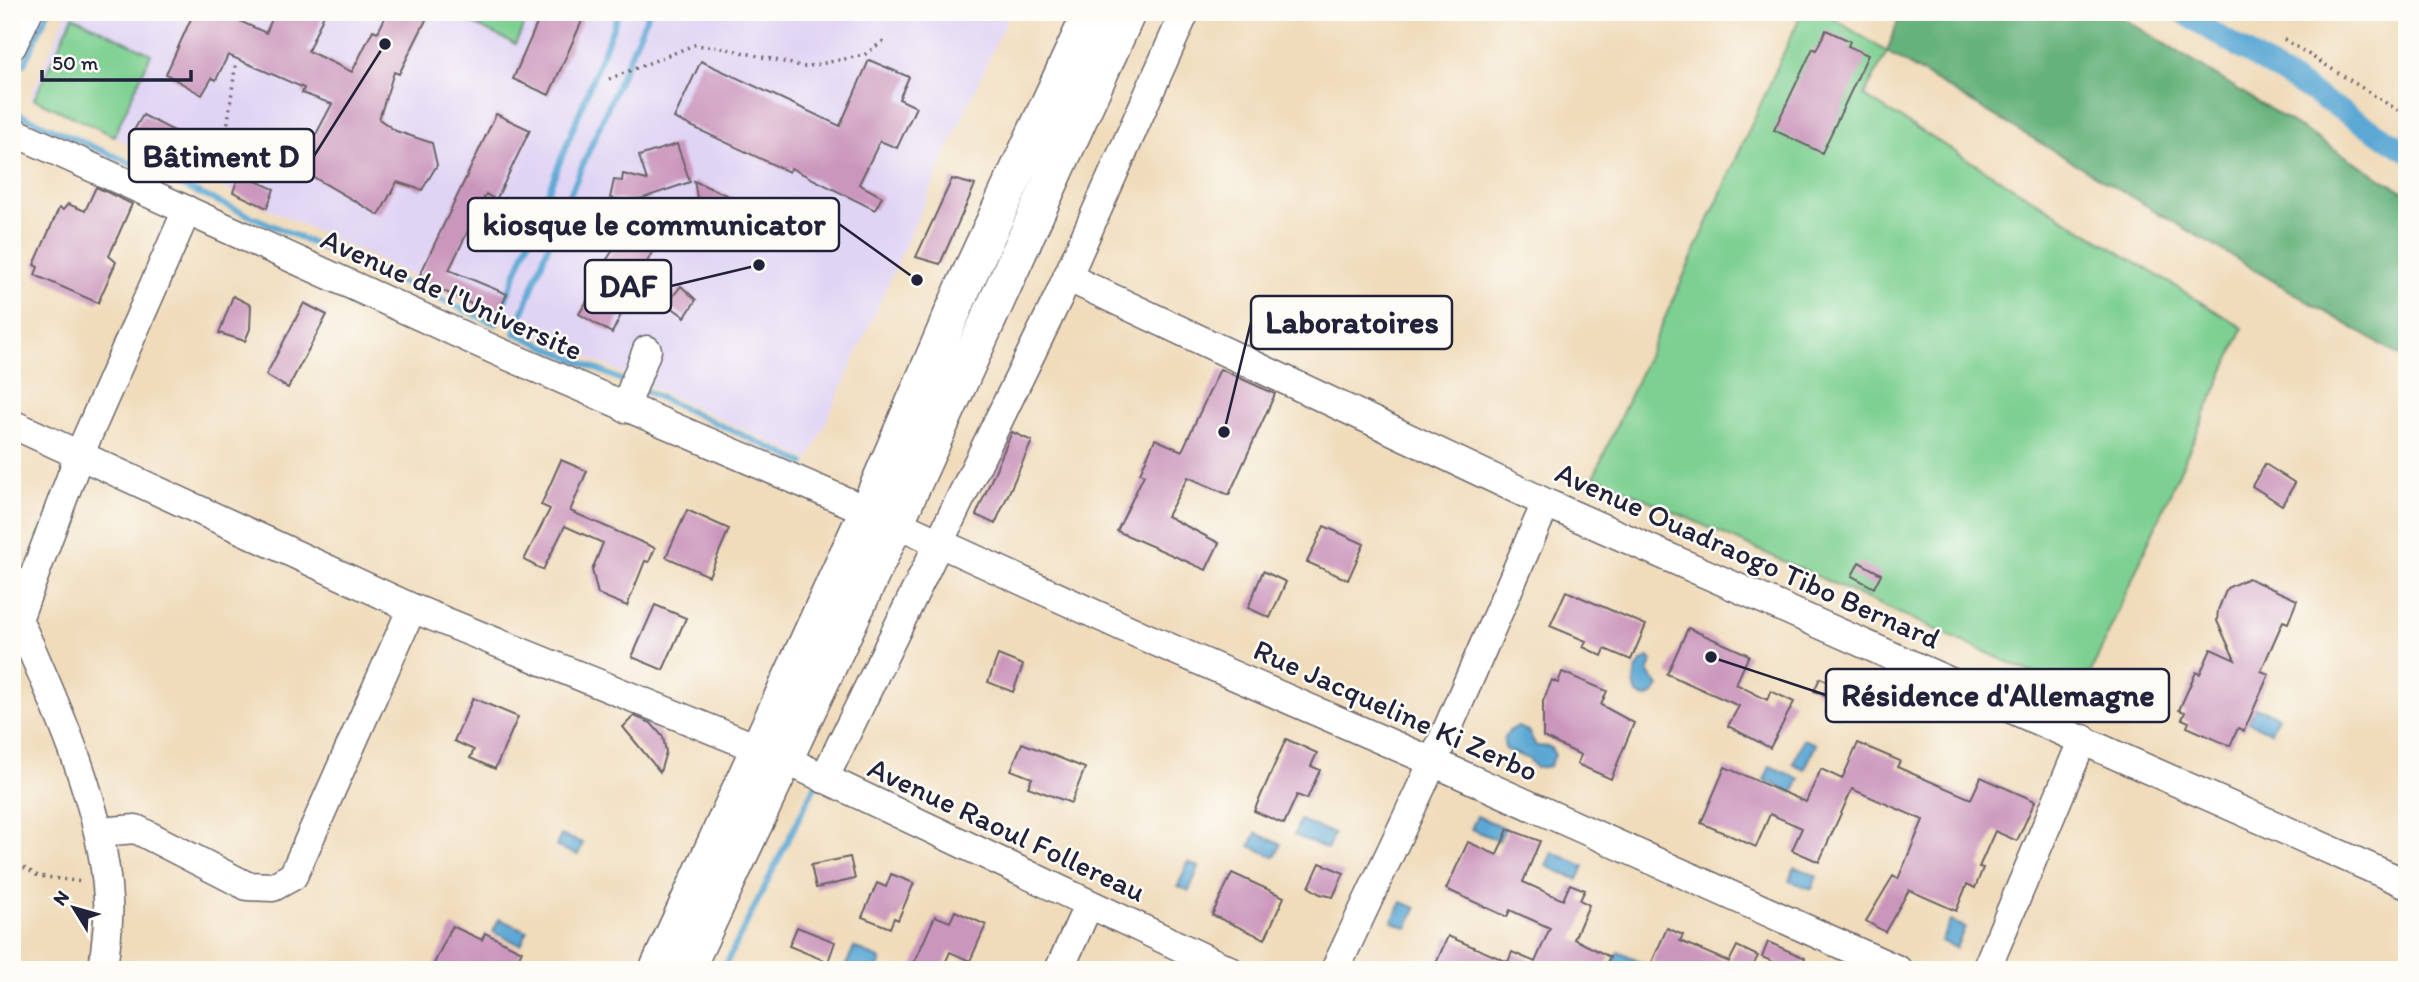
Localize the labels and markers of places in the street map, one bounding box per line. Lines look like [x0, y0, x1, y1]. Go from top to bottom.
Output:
callout: Bâtiment D [129, 129, 314, 182]
callout: kiosque le communicator [468, 198, 839, 251]
callout: DAF [585, 260, 671, 313]
callout: Laboratoires [1251, 296, 1452, 349]
callout: Résidence d'Allemagne [1826, 669, 2169, 722]

